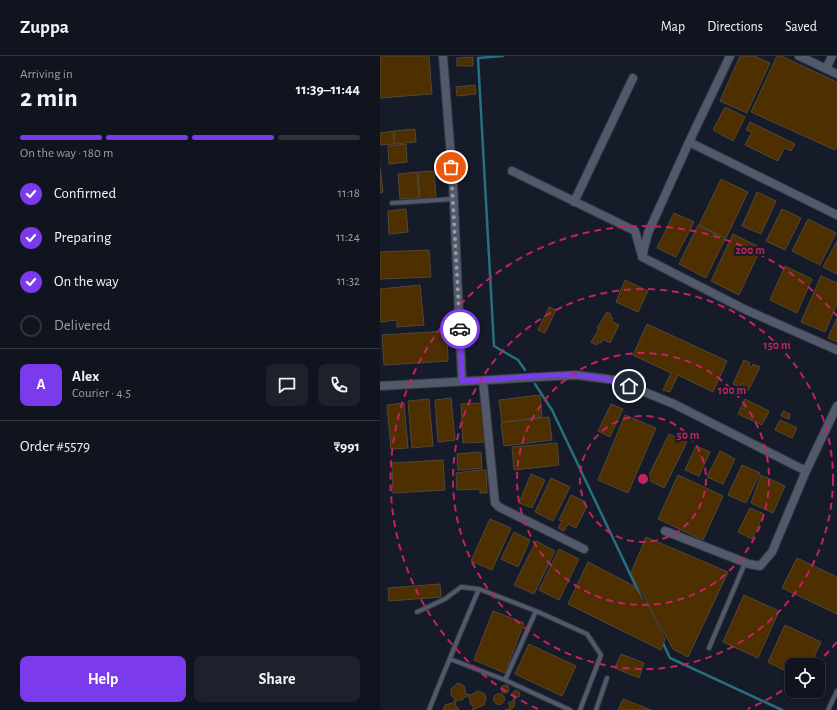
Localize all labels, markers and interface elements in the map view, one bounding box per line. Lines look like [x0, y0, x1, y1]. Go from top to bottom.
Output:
text: Zuppa [20, 18, 69, 37]
text: Map [661, 20, 685, 34]
text: Directions [707, 20, 763, 34]
text: Saved [785, 20, 817, 34]
text: Arriving in [20, 68, 73, 81]
text: 11:39–11:44 [296, 82, 360, 97]
text: 2 min [20, 85, 78, 111]
text: On the way · 180 m [20, 147, 113, 160]
pin [434, 150, 468, 184]
icon: bag [440, 156, 462, 178]
icon: check [20, 183, 42, 205]
text: Confirmed [54, 186, 116, 201]
text: 11:18 [337, 187, 360, 200]
icon: check [20, 227, 42, 249]
text: Preparing [54, 230, 111, 245]
text: 11:24 [336, 231, 360, 244]
text: 200 m [735, 244, 765, 256]
icon: check [20, 271, 42, 293]
text: On the way [54, 274, 119, 289]
text: 11:32 [337, 275, 360, 288]
courier [440, 309, 480, 349]
text: Delivered [54, 318, 111, 333]
icon: car [449, 318, 471, 340]
text: 150 m [763, 339, 791, 351]
button: chat [266, 364, 308, 406]
button: phone [318, 364, 360, 406]
text: Alex [72, 369, 99, 384]
pin [612, 369, 646, 403]
icon: home [618, 375, 640, 397]
text: A [36, 377, 46, 392]
text: 100 m [718, 384, 746, 396]
text: Courier · 4.5 [72, 387, 131, 400]
text: 50 m [677, 429, 700, 441]
text: Order #5579 [20, 439, 90, 454]
text: ₹991 [334, 439, 360, 454]
centre of rings [636, 472, 650, 486]
button: Help [20, 656, 186, 702]
button: Share [194, 656, 360, 702]
map controls [785, 658, 825, 698]
button: locate [785, 658, 825, 698]

